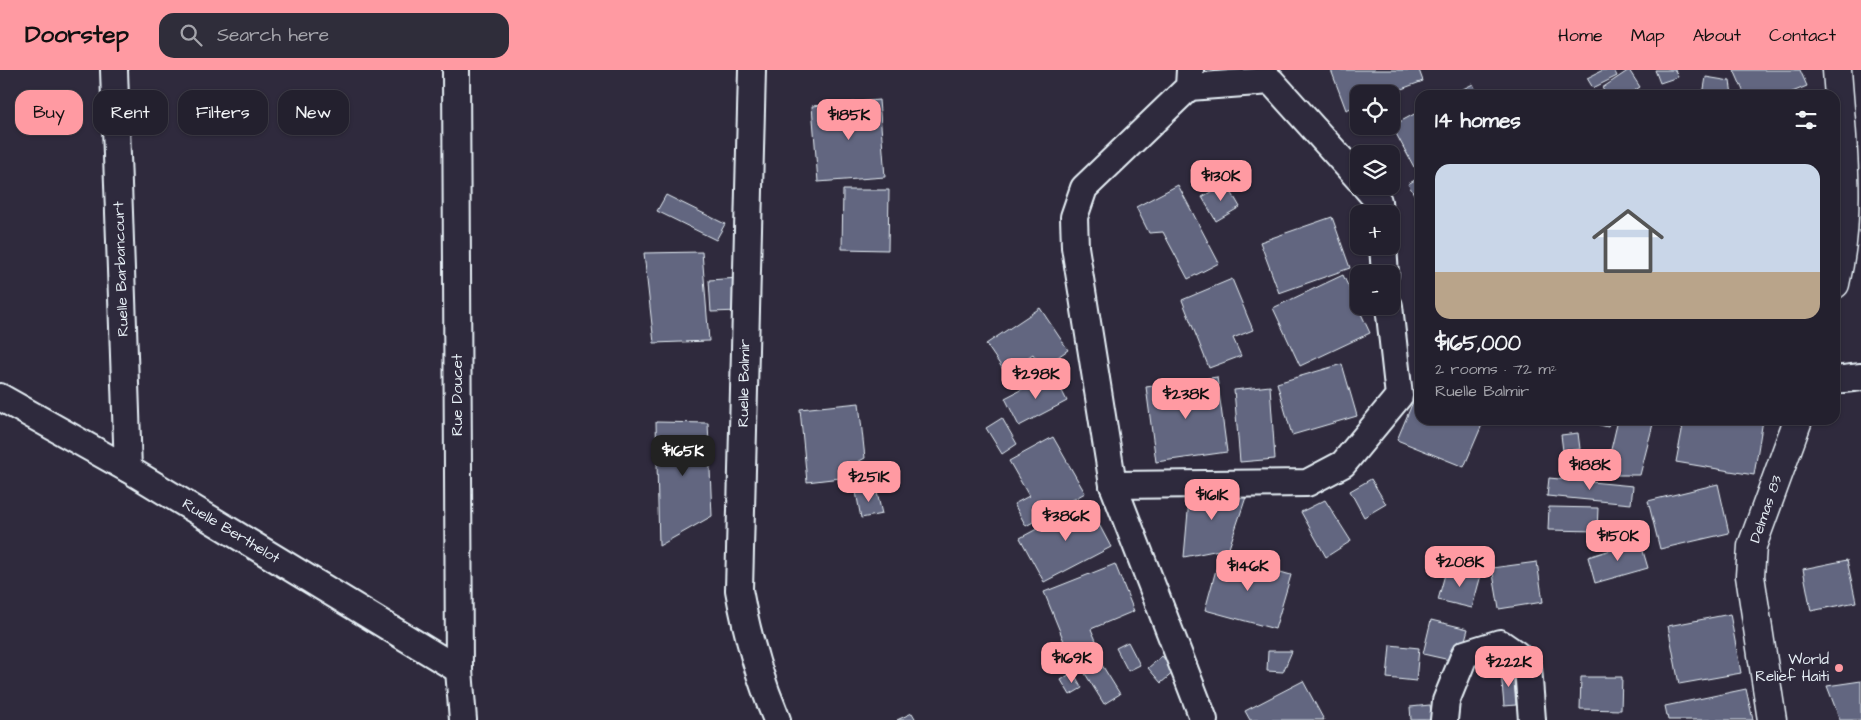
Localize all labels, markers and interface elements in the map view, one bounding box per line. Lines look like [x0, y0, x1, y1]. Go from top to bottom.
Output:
search box [159, 13, 509, 58]
text: Doorstep [25, 18, 129, 52]
icon: search [177, 21, 205, 49]
text: Search here [217, 22, 329, 49]
text: Home [1558, 23, 1603, 48]
text: Map [1631, 23, 1665, 48]
text: About [1693, 23, 1741, 48]
text: Contact [1769, 23, 1836, 48]
map controls [1350, 85, 1400, 315]
button: locate [1350, 85, 1400, 135]
chip: Buy [15, 90, 83, 135]
chip: Rent [93, 90, 168, 135]
chip: Filters [178, 90, 268, 135]
chip: New [278, 90, 349, 135]
pin: $185K [814, 98, 884, 141]
text: $185K [828, 104, 870, 126]
text: 14 homes [1435, 106, 1521, 135]
icon: filters [1792, 106, 1820, 134]
button: layers [1350, 145, 1400, 195]
pin: $130K [1186, 160, 1256, 202]
text: $130K [1202, 165, 1240, 187]
icon: home [1583, 196, 1673, 286]
street label: Ruelle Barbancourt [108, 201, 134, 337]
button: + [1350, 205, 1400, 255]
button: − [1350, 265, 1400, 315]
text: $165,000 [1435, 329, 1521, 358]
street label: Ruelle Balmir [733, 339, 755, 427]
street label: Rue Doucet [447, 354, 468, 436]
pin: $298K [1001, 358, 1071, 400]
text: 2 rooms · 72 m² [1435, 358, 1557, 380]
text: $298K [1012, 363, 1060, 385]
pin: $238K [1151, 378, 1221, 420]
text: Ruelle Balmir [1435, 380, 1529, 402]
text: $238K [1163, 383, 1209, 405]
pin: $165K [648, 434, 718, 477]
text: $165K [662, 440, 704, 462]
pin: $188K [1555, 448, 1625, 491]
text: $188K [1569, 454, 1611, 476]
pin: $251K [834, 460, 904, 503]
text: $251K [848, 466, 890, 488]
street label: Delmas 83 [1745, 472, 1788, 546]
pin: $161K [1177, 478, 1247, 521]
text: $161K [1196, 484, 1228, 506]
street label: Ruelle Berthelot [178, 493, 284, 569]
pin: $386K [1031, 500, 1101, 542]
text: $386K [1042, 505, 1090, 527]
pin: $150K [1583, 520, 1653, 562]
text: $150K [1597, 525, 1639, 547]
pin: $208K [1425, 546, 1495, 588]
pin: $146K [1213, 550, 1283, 592]
text: $208K [1436, 551, 1484, 573]
text: $146K [1227, 555, 1269, 577]
pin: $169K [1037, 642, 1107, 684]
pin: $222K [1474, 646, 1544, 688]
text: $169K [1052, 647, 1092, 669]
place label: World Relief Haiti [1755, 649, 1830, 687]
text: $222K [1486, 651, 1532, 673]
marker: World Relief Haiti [1833, 662, 1845, 674]

